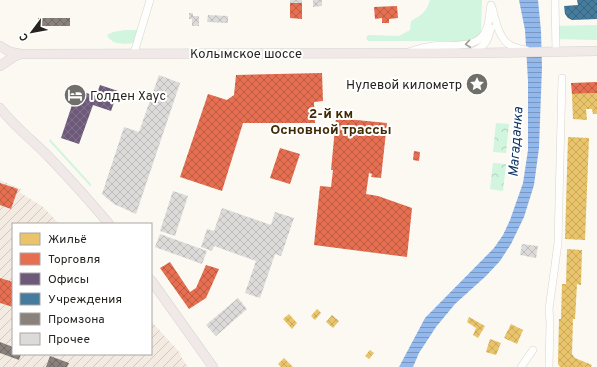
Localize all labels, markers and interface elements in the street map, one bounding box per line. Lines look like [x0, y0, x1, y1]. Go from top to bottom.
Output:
north arrow [12, 12, 52, 52]
text: С [17, 30, 32, 43]
one-way arrow [465, 39, 471, 48]
street label: Колымское шоссе [190, 47, 302, 63]
place icon: Нулевой километр [464, 71, 490, 97]
place label: Нулевой километр [346, 78, 462, 94]
hotel icon: Голден Хаус [62, 82, 88, 108]
place label: Голден Хаус [90, 89, 166, 105]
district label: 2-й км Основной трассы [270, 106, 392, 139]
water label: Магаданка [506, 106, 527, 178]
legend [12, 223, 152, 355]
text: Жильё [48, 232, 87, 248]
text: Торговля [48, 252, 100, 268]
text: Офисы [48, 272, 89, 288]
text: Учреждения [48, 292, 122, 308]
text: Промзона [48, 312, 105, 328]
text: Прочее [48, 332, 90, 348]

